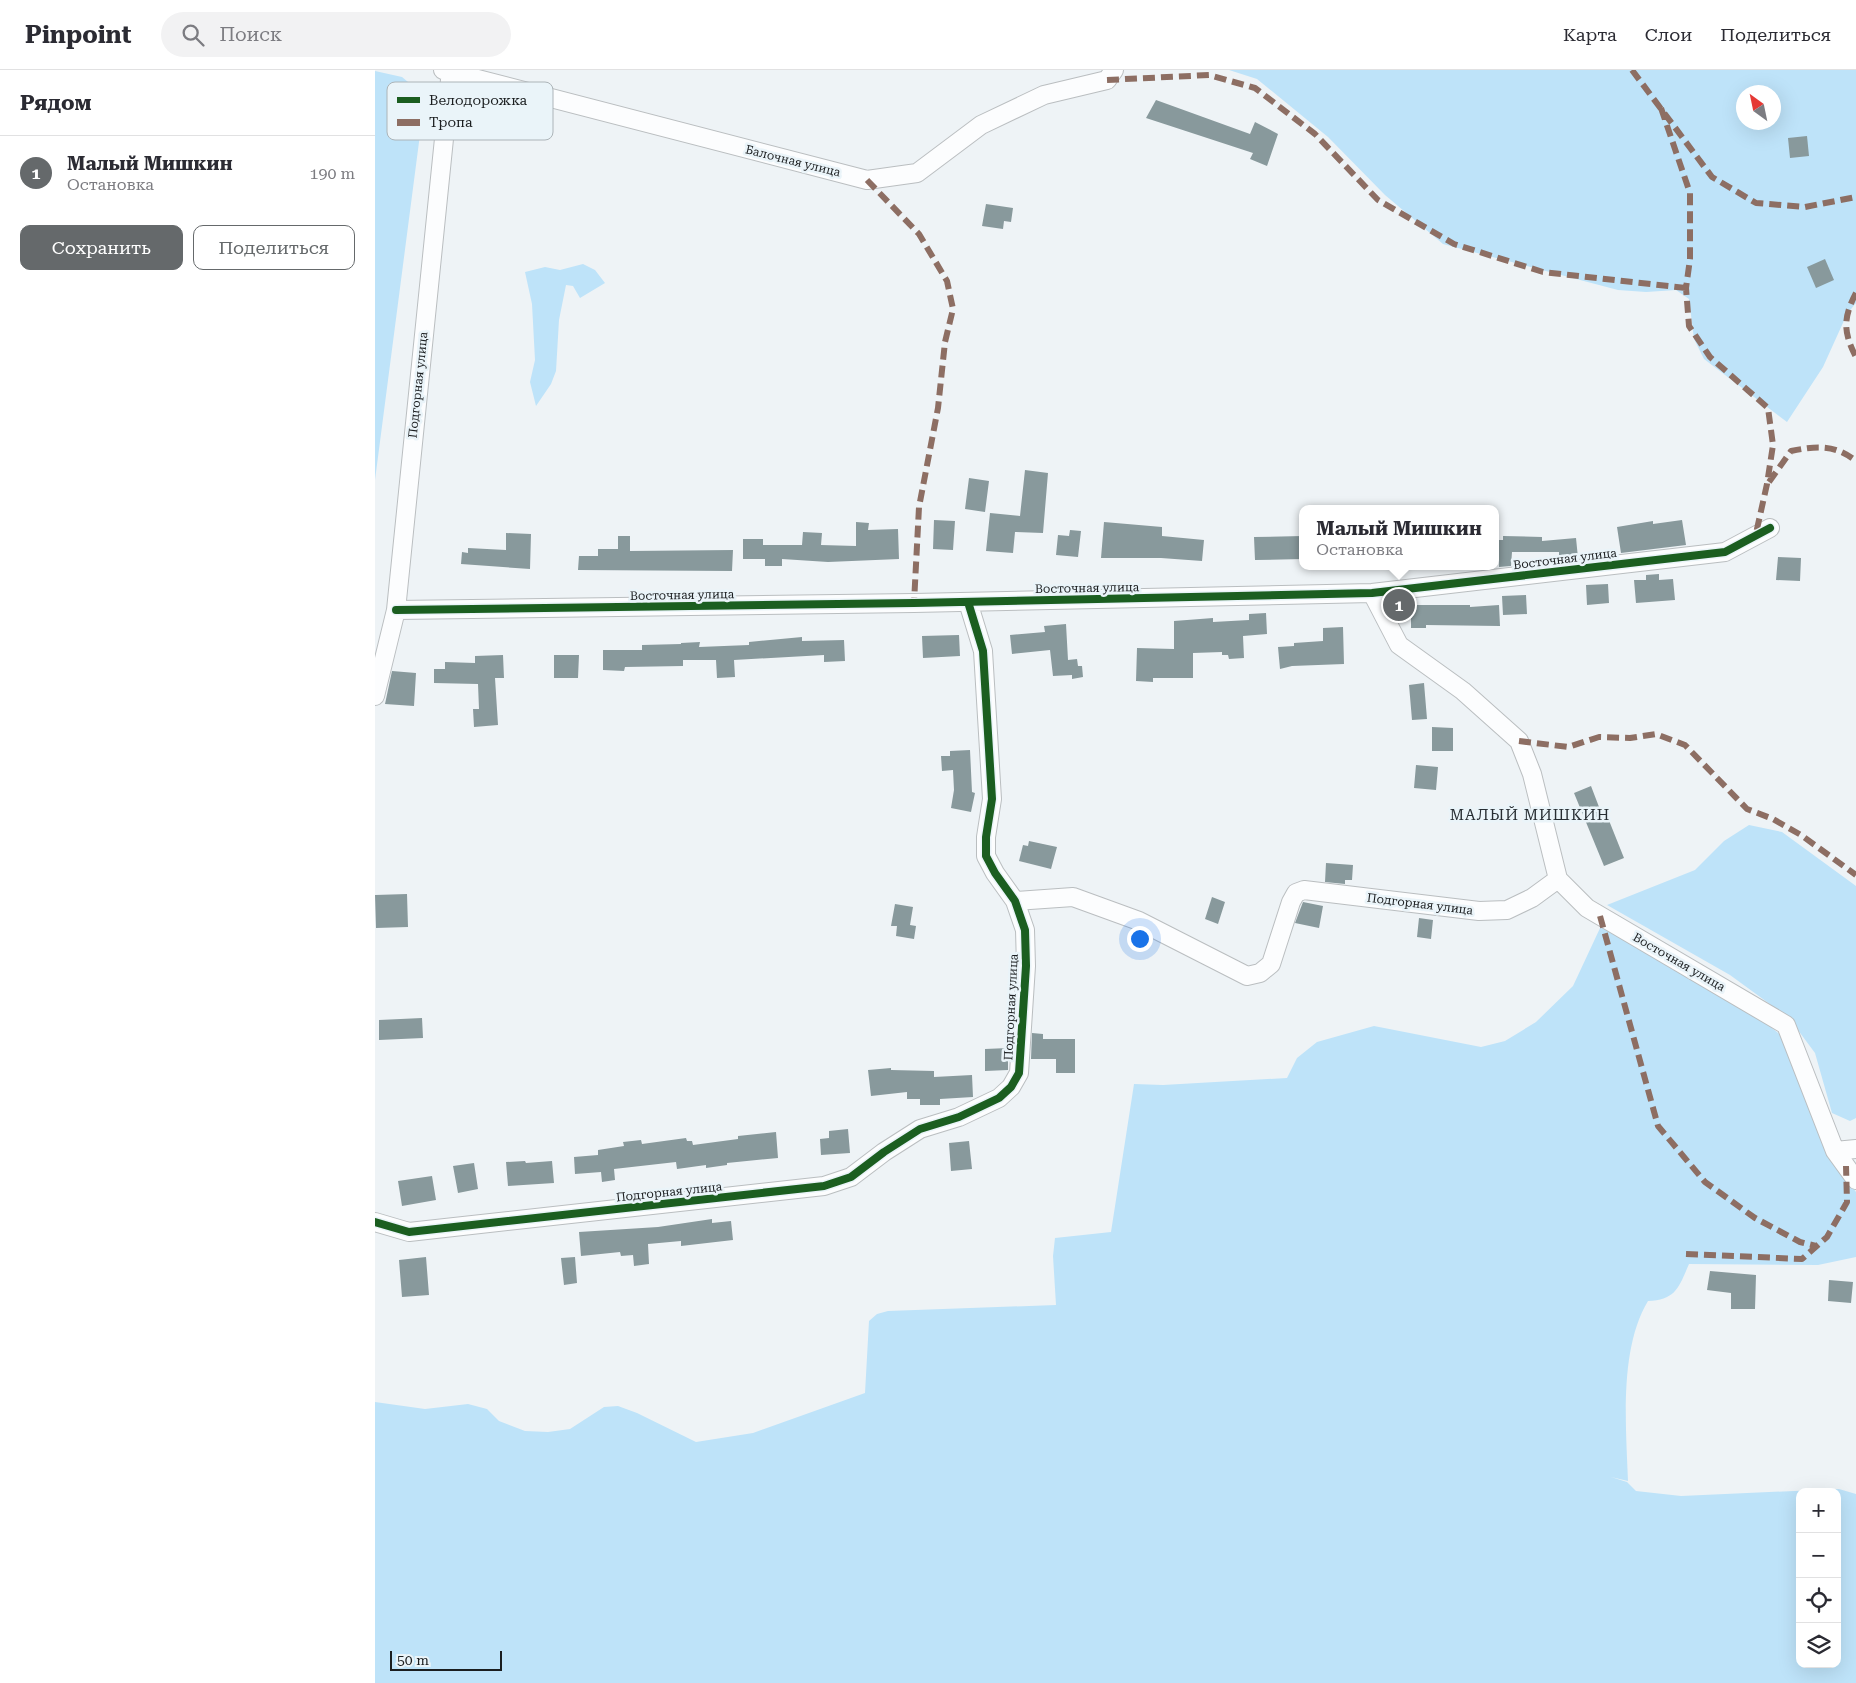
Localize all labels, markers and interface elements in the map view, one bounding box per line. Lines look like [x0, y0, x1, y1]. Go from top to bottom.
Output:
search box [161, 12, 511, 57]
text: Pinpoint [25, 21, 131, 49]
icon: search [179, 21, 207, 49]
text: Поиск [219, 23, 282, 46]
text: Карта [1563, 24, 1617, 45]
text: Слои [1645, 24, 1692, 45]
text: Поделиться [1720, 24, 1831, 45]
legend [387, 82, 553, 140]
north arrow [1736, 85, 1781, 130]
text: Рядом [20, 91, 92, 115]
text: Велодорожка [429, 92, 528, 108]
text: Тропа [429, 114, 473, 130]
street label: Балочная улица [744, 142, 842, 180]
text: Малый Мишкин [67, 152, 232, 175]
text: 1 [32, 164, 40, 183]
text: 190 m [309, 164, 355, 183]
text: Остановка [67, 175, 154, 194]
button: Сохранить [20, 225, 183, 270]
button: Поделиться [193, 225, 355, 270]
street label: Подгорная улица [405, 331, 431, 439]
popup [1299, 505, 1499, 570]
text: Малый Мишкин [1316, 517, 1482, 540]
text: Остановка [1316, 540, 1403, 559]
street label: Восточная улица [1512, 546, 1618, 572]
street label: Восточная улица [1035, 580, 1140, 596]
pin: 1 [1383, 586, 1415, 624]
street label: Восточная улица [630, 587, 735, 603]
district label: МАЛЫЙ МИШКИН [1450, 806, 1610, 824]
street label: Подгорная улица [1366, 891, 1474, 918]
your location [1127, 926, 1153, 952]
street label: Восточная улица [1630, 930, 1728, 994]
street label: Подгорная улица [1001, 953, 1021, 1061]
street label: Подгорная улица [615, 1179, 723, 1205]
map controls [1796, 1488, 1841, 1668]
button: + [1796, 1488, 1841, 1533]
button: − [1796, 1533, 1841, 1578]
button: locate [1796, 1578, 1841, 1623]
button: layers [1796, 1623, 1841, 1668]
scale bar [390, 1648, 503, 1671]
text: 50 m [397, 1652, 429, 1668]

